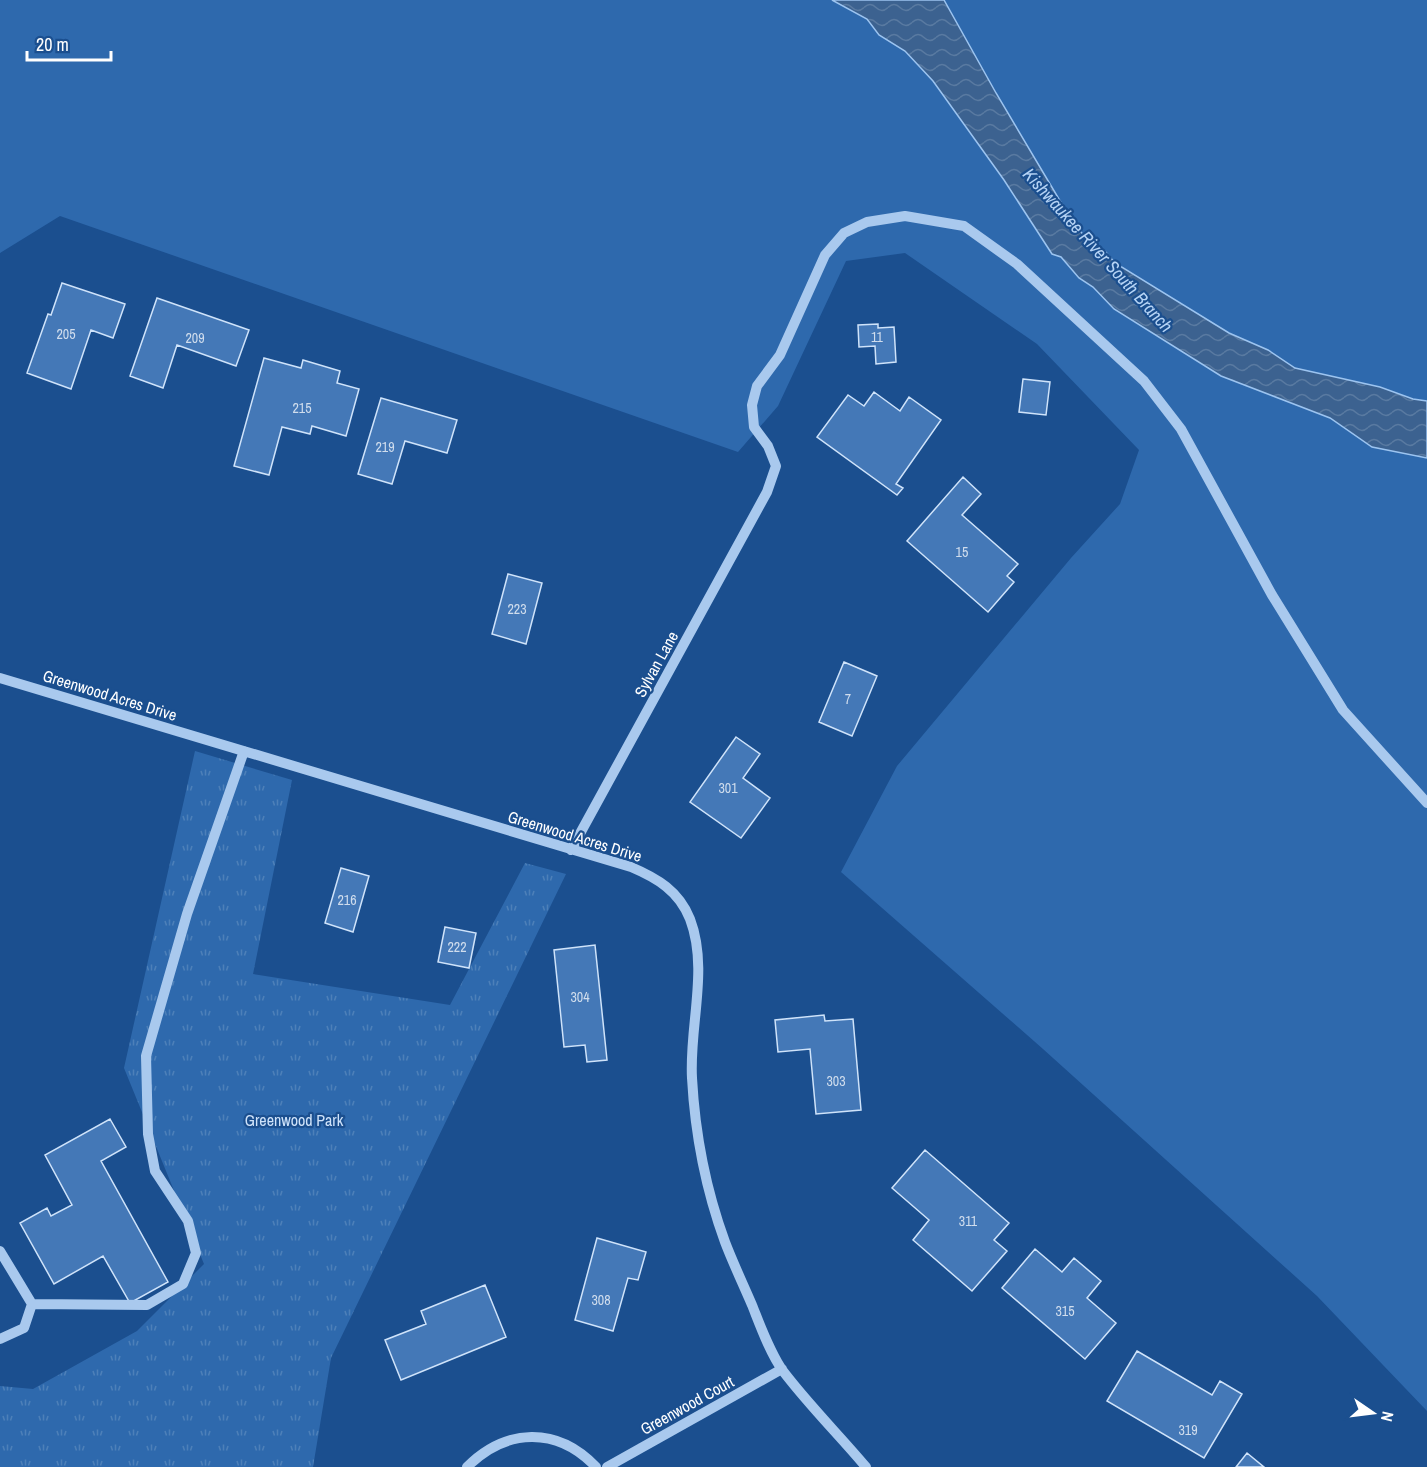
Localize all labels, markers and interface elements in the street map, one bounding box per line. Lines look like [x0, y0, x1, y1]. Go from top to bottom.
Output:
scale bar [27, 24, 111, 62]
text: 20 m [36, 32, 69, 57]
water label: Kishwaukee River South Branch [1017, 162, 1179, 338]
house number: 205 [56, 325, 76, 343]
house number: 11 [871, 328, 884, 346]
house number: 209 [185, 329, 205, 347]
house number: 215 [292, 399, 312, 417]
house number: 219 [375, 438, 395, 456]
house number: 15 [956, 543, 968, 561]
house number: 223 [507, 600, 527, 618]
street label: Sylvan Lane [629, 627, 683, 701]
street label: Greenwood Acres Drive [40, 664, 180, 726]
house number: 7 [845, 690, 851, 708]
house number: 301 [718, 779, 738, 797]
street label: Greenwood Acres Drive [505, 805, 645, 867]
house number: 216 [337, 891, 357, 909]
house number: 222 [447, 938, 467, 956]
house number: 304 [570, 988, 590, 1006]
house number: 303 [826, 1072, 846, 1090]
park label: Greenwood Park [245, 1109, 344, 1131]
house number: 311 [959, 1212, 978, 1230]
house number: 308 [591, 1291, 611, 1309]
house number: 315 [1055, 1302, 1075, 1320]
street label: Greenwood Court [636, 1370, 738, 1440]
north arrow [1343, 1383, 1403, 1443]
text: N [1376, 1409, 1399, 1424]
house number: 319 [1178, 1421, 1198, 1439]

